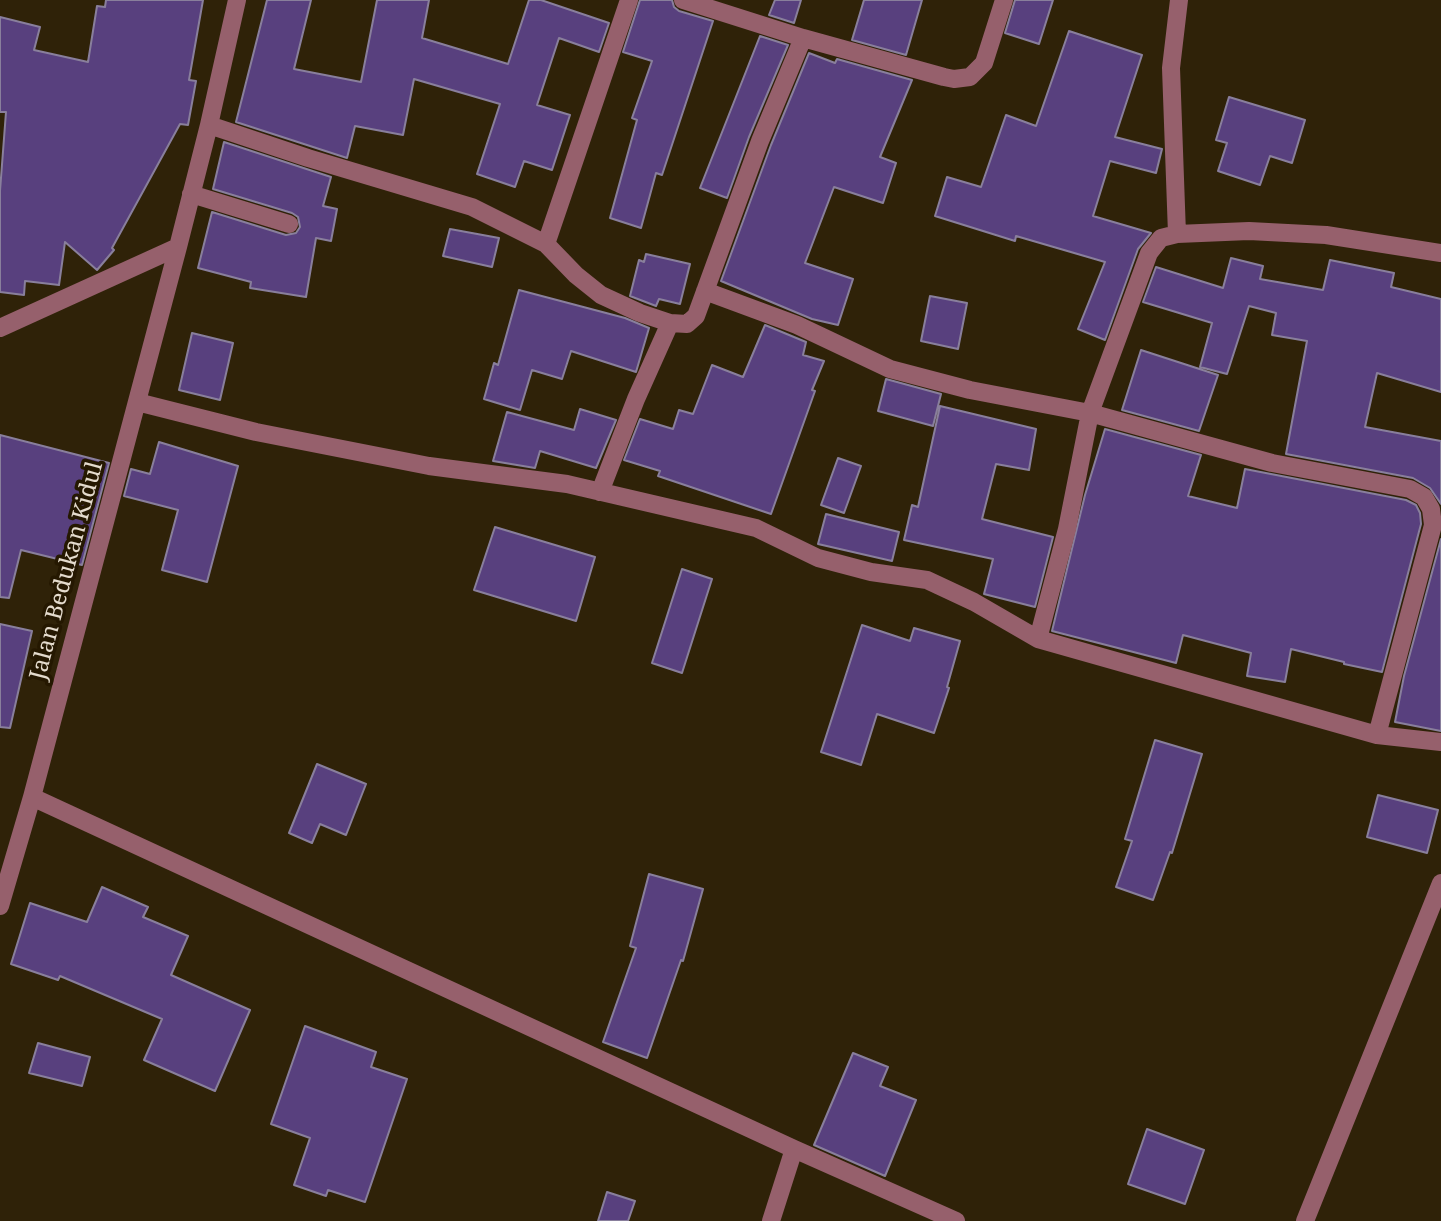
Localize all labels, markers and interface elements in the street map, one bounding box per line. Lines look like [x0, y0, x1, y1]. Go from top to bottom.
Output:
street label: Jalan Bedukan Kidul [25, 459, 109, 683]

